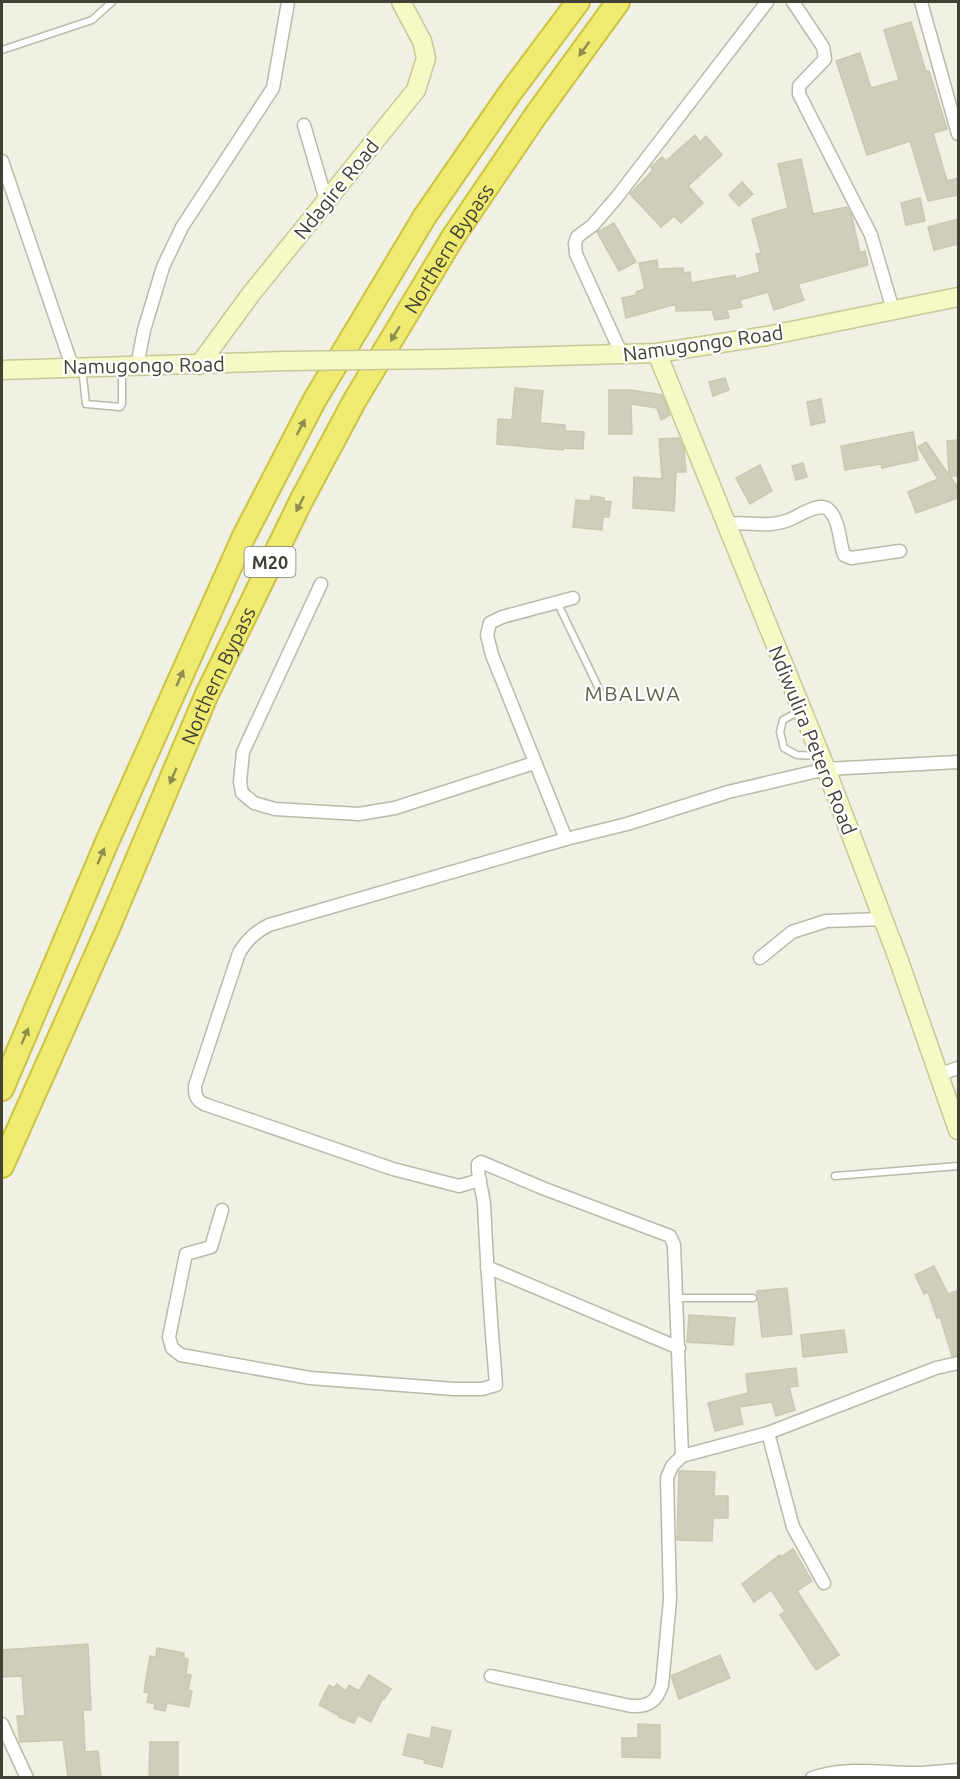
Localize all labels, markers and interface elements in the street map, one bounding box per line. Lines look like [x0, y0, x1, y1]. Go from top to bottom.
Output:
one-way arrow [578, 41, 590, 57]
street label: Ndagire Road [289, 134, 383, 244]
street label: Northern Bypass [399, 179, 498, 317]
street label: Namugongo Road [621, 320, 785, 366]
one-way arrow [389, 326, 400, 342]
street label: Namugongo Road [63, 352, 225, 378]
one-way arrow [296, 418, 306, 435]
one-way arrow [295, 496, 305, 513]
road number: M20 [244, 547, 296, 577]
street label: Northern Bypass [176, 603, 259, 748]
street label: Ndiwulira Petero Road [765, 642, 861, 838]
one-way arrow [176, 669, 186, 687]
district label: MBALWA [585, 681, 681, 705]
one-way arrow [168, 767, 177, 784]
one-way arrow [96, 847, 106, 865]
one-way arrow [20, 1026, 30, 1044]

